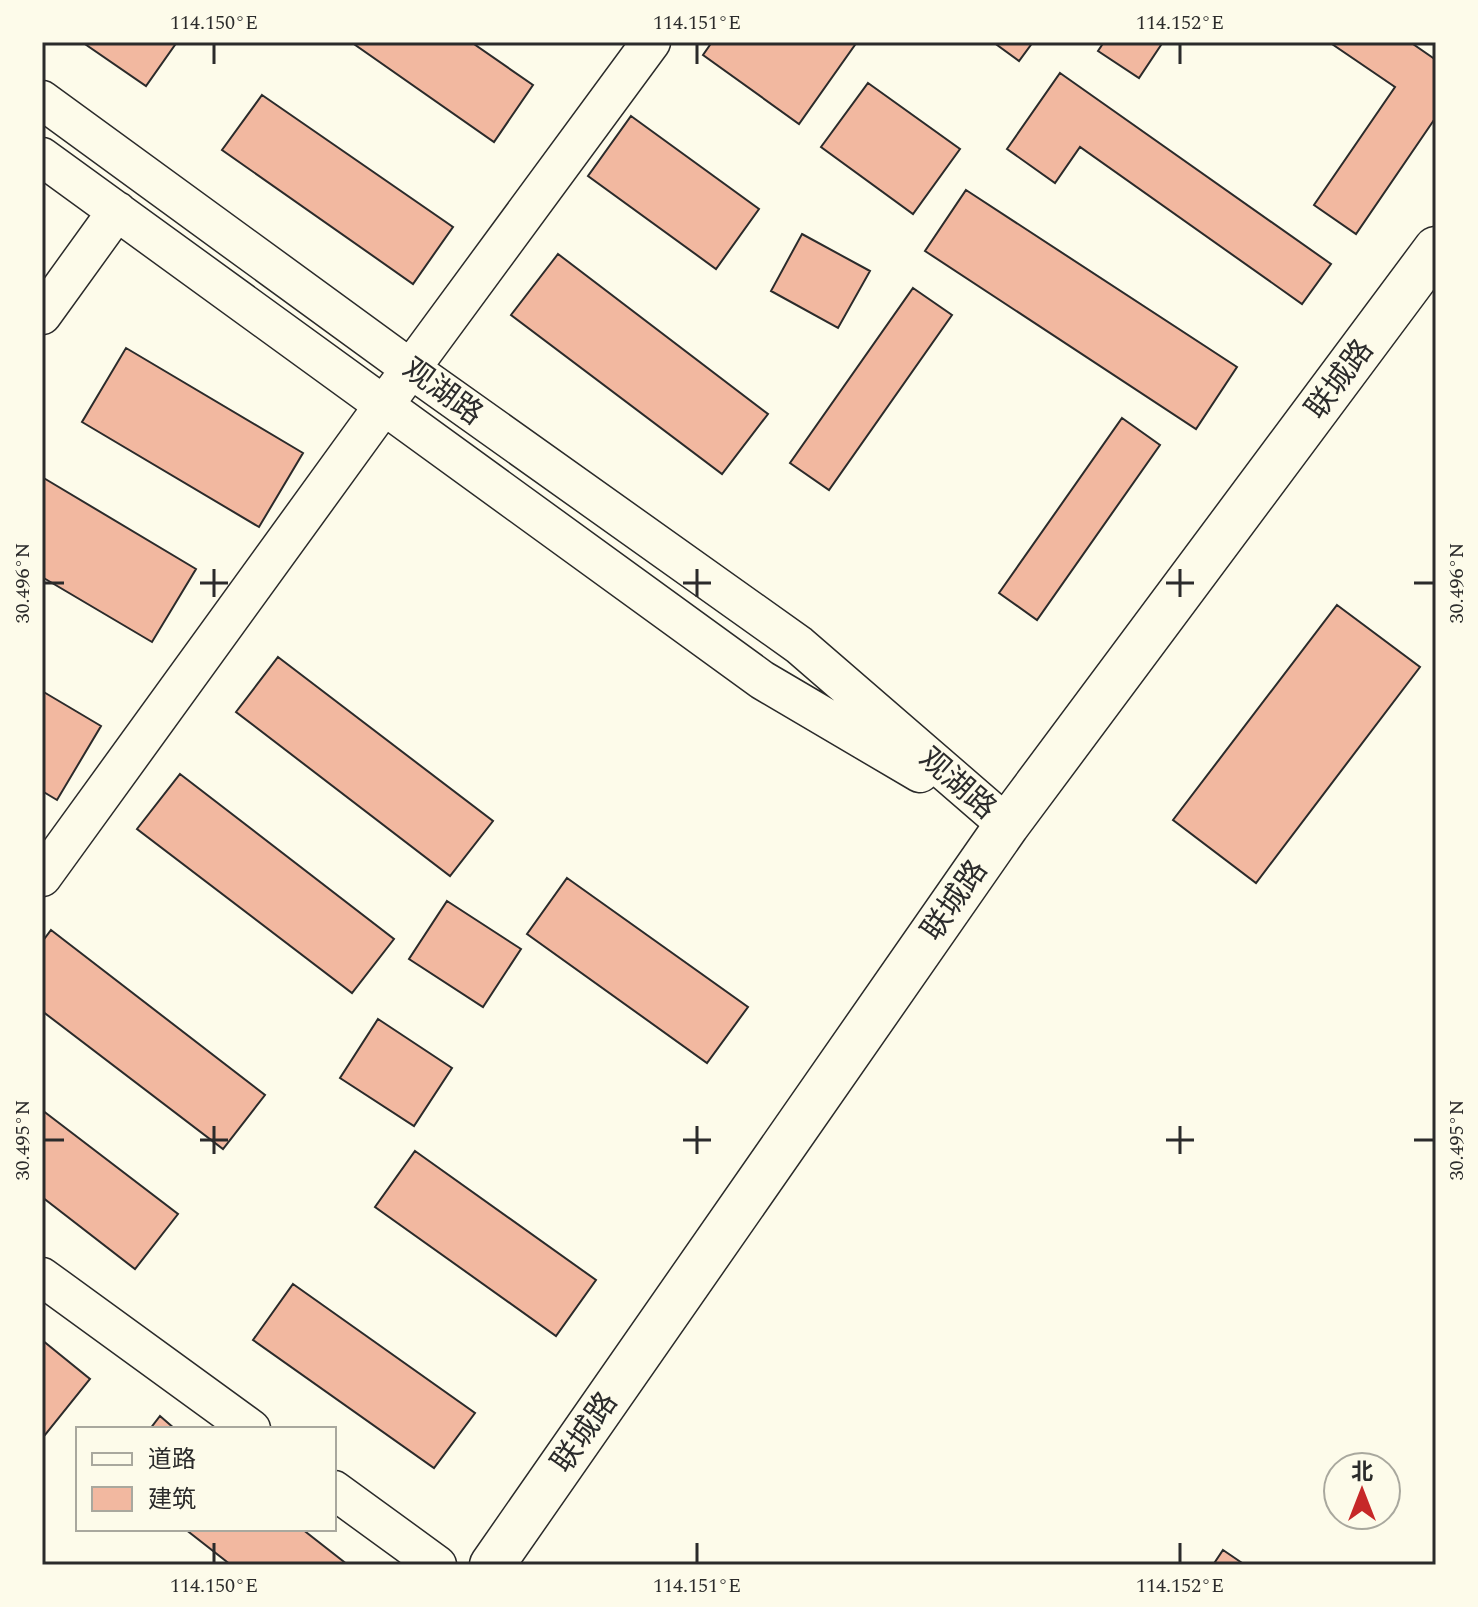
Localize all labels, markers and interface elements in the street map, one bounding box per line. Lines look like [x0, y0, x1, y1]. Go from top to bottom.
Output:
text: 114.150°E [170, 8, 258, 38]
text: 114.151°E [653, 8, 741, 38]
text: 114.152°E [1136, 8, 1224, 38]
street label: 联城路 [1294, 330, 1385, 429]
street label: 观湖路 [392, 347, 492, 437]
text: 30.496°N [8, 543, 38, 623]
text: 30.496°N [1442, 543, 1472, 623]
street label: 观湖路 [908, 737, 1006, 831]
street label: 联城路 [910, 851, 999, 951]
text: 30.495°N [8, 1100, 38, 1180]
text: 30.495°N [1442, 1100, 1472, 1180]
street label: 联城路 [540, 1383, 629, 1483]
legend [76, 1427, 336, 1531]
text: 道路 [148, 1442, 196, 1478]
north arrow [1322, 1451, 1402, 1531]
text: 北 [1351, 1456, 1373, 1489]
text: 建筑 [148, 1482, 196, 1518]
text: 114.150°E [170, 1571, 258, 1601]
text: 114.151°E [653, 1571, 741, 1601]
text: 114.152°E [1136, 1571, 1224, 1601]

